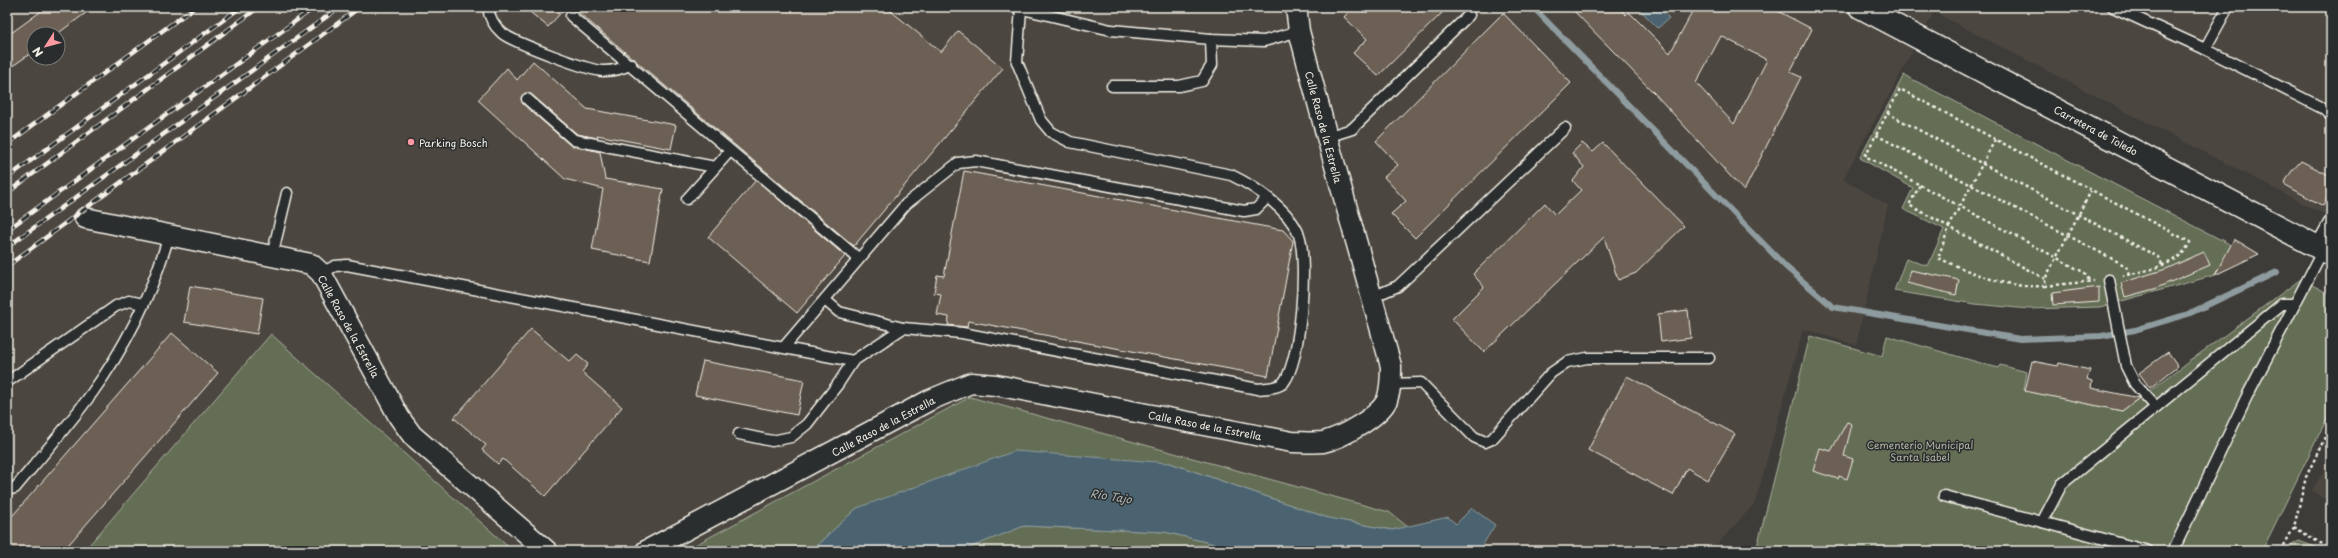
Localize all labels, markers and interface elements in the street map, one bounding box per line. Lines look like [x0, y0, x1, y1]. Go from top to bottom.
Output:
north arrow [26, 26, 66, 66]
text: N [28, 43, 47, 61]
street label: Calle Raso de la Estrella [1302, 69, 1346, 185]
street label: Carretera de Toledo [2051, 102, 2141, 159]
place label: Parking Bosch [419, 135, 488, 150]
marker: Parking Bosch [406, 137, 416, 147]
street label: Calle Raso de la Estrella [315, 272, 384, 381]
street label: Calle Raso de la Estrella [829, 392, 938, 460]
street label: Calle Raso de la Estrella [1147, 407, 1264, 444]
park label: Cementerio Municipal Santa Isabel [1867, 437, 1973, 464]
water label: Río Tajo [1089, 484, 1134, 508]

